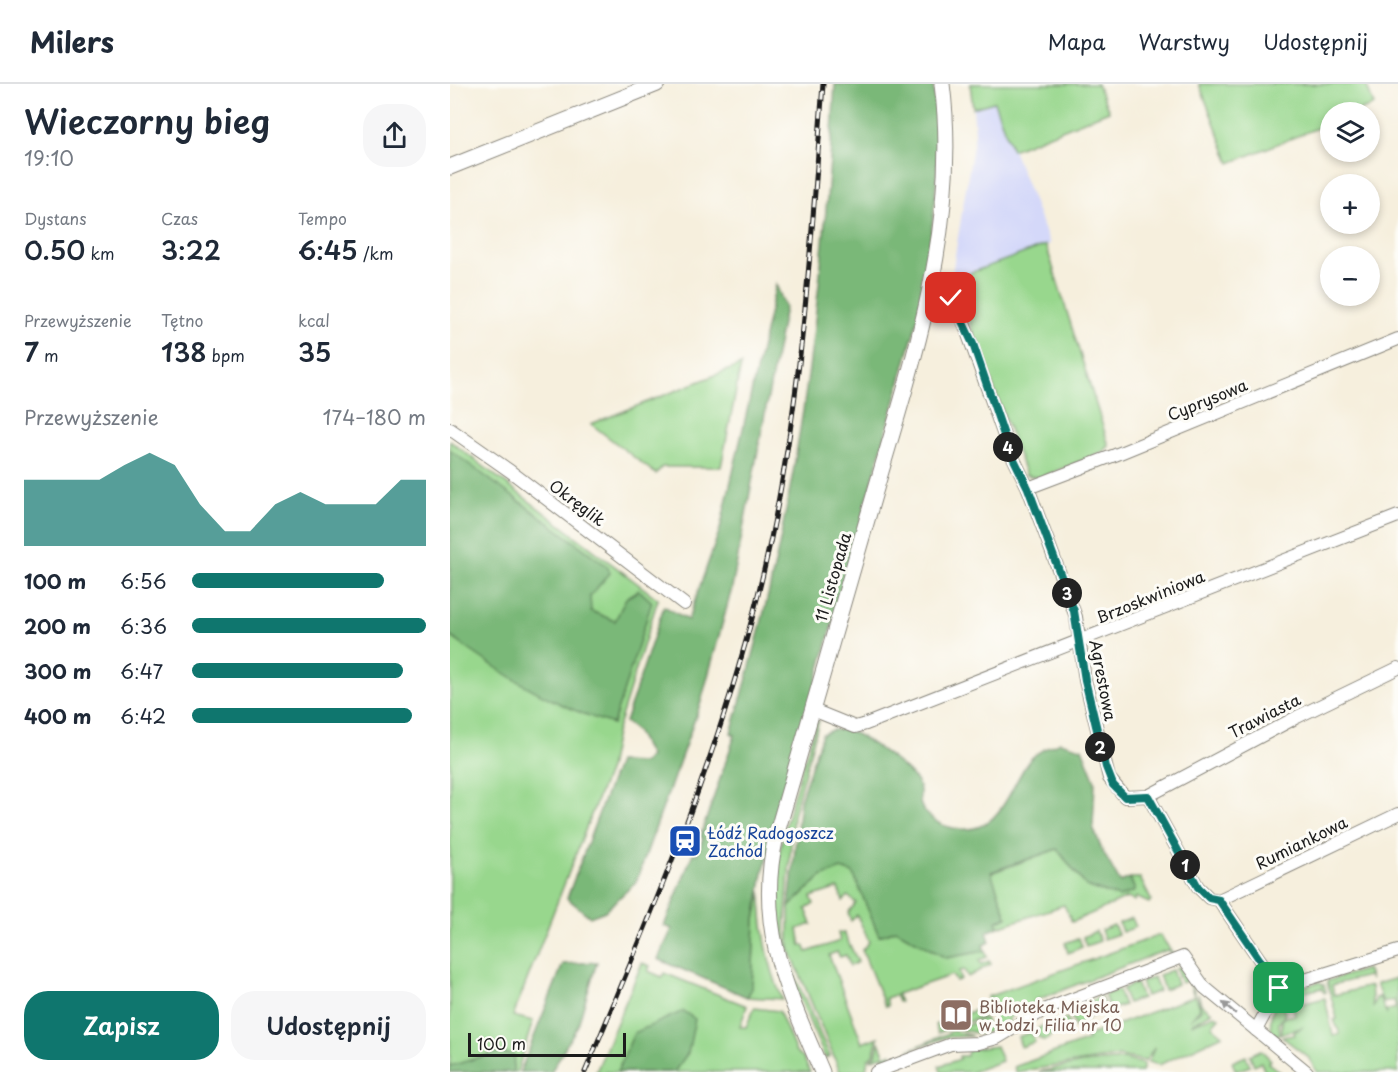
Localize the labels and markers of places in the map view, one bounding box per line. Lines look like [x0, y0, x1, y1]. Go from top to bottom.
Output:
pin [925, 272, 976, 323]
pin: 4 [993, 432, 1023, 462]
pin: 3 [1052, 578, 1082, 608]
pin: 2 [1085, 732, 1115, 762]
place label: Łódź Radogoszcz Zachód [706, 820, 834, 862]
station icon: Łódź Radogoszcz Zachód [667, 823, 703, 859]
pin: 1 [1170, 850, 1200, 880]
pin [1253, 962, 1304, 1013]
place label: Biblioteka Miejska w Łodzi, Filia nr 10 [979, 994, 1122, 1036]
library icon: Biblioteka Miejska w Łodzi, Filia nr 10 [938, 997, 974, 1033]

